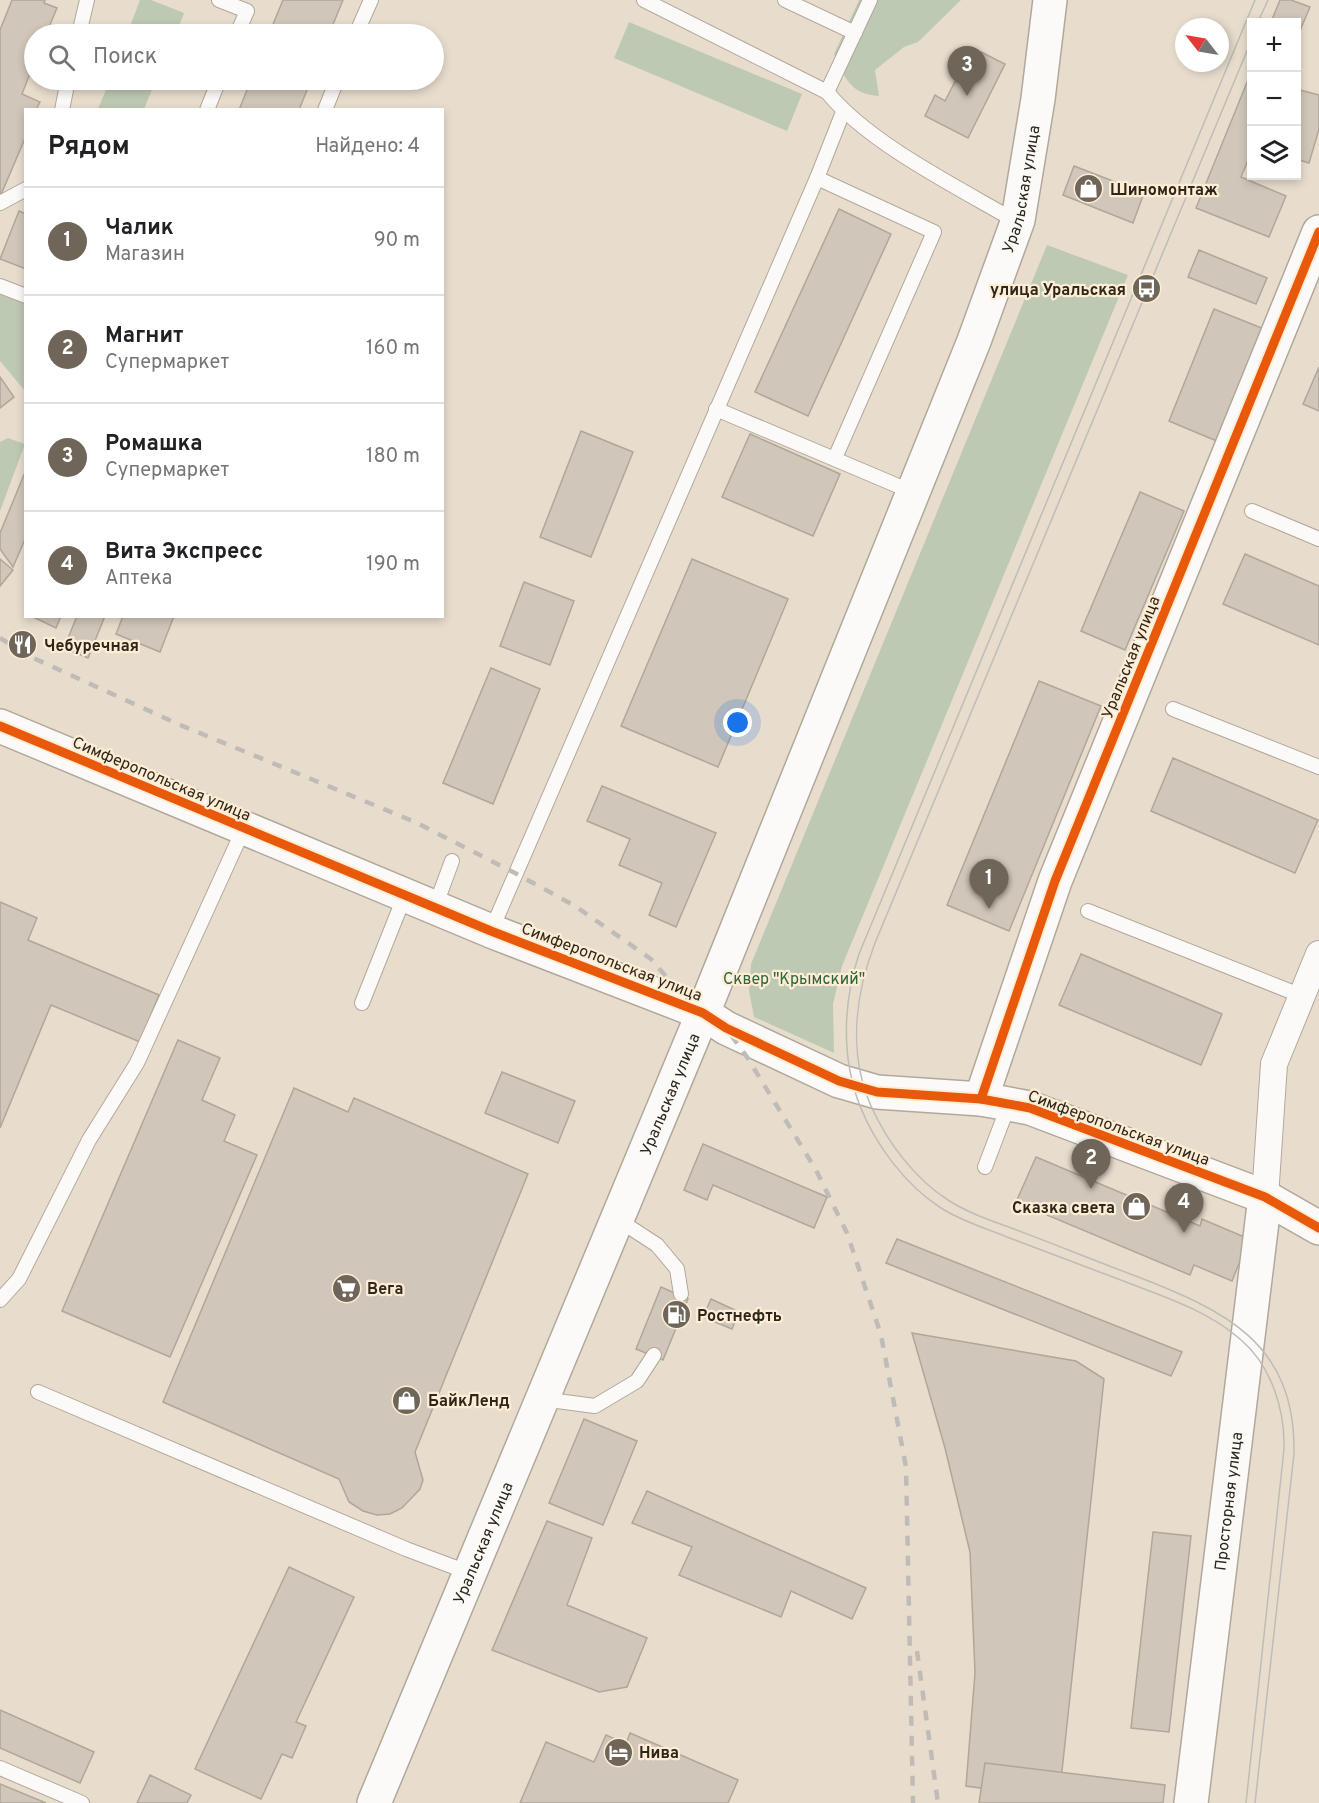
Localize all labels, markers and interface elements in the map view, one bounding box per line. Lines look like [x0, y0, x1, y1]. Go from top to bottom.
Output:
north arrow [1175, 18, 1229, 72]
map controls [1247, 18, 1301, 180]
button: + [1247, 18, 1301, 72]
search box [24, 24, 444, 90]
icon: search [45, 41, 78, 74]
text: Поиск [93, 44, 157, 71]
pin: 3 [948, 46, 986, 96]
button: − [1247, 72, 1301, 126]
street label: Уральская улица [999, 124, 1046, 256]
button: layers [1247, 126, 1301, 180]
text: Рядом [48, 131, 130, 164]
text: Найдено: 4 [315, 134, 420, 160]
shop icon: Шиномонтаж [1073, 173, 1105, 205]
place label: Шиномонтаж [1110, 181, 1218, 201]
text: Чалик [105, 215, 174, 242]
text: 1 [64, 228, 72, 254]
text: 90 m [374, 228, 420, 254]
text: Магазин [105, 242, 185, 268]
bus stop icon: улица Уральская [1131, 273, 1163, 305]
place label: улица Уральская [990, 281, 1126, 301]
text: Магнит [105, 323, 183, 350]
text: 2 [61, 336, 74, 362]
text: 160 m [366, 336, 420, 362]
text: Супермаркет [105, 350, 229, 376]
text: Ромашка [105, 431, 203, 458]
text: 3 [62, 444, 74, 470]
text: 180 m [366, 444, 420, 470]
text: Супермаркет [105, 458, 229, 484]
text: Вита Экспресс [105, 539, 263, 566]
text: 4 [61, 552, 74, 578]
text: 190 m [366, 552, 420, 578]
text: Аптека [105, 566, 172, 592]
street label: Уральская улица [1098, 594, 1166, 722]
restaurant icon: Чебуречная [7, 629, 39, 661]
place label: Чебуречная [44, 637, 139, 657]
your location [723, 708, 752, 737]
street label: Симферопольская улица [69, 733, 254, 827]
pin: 1 [970, 860, 1008, 909]
street label: Симферопольская улица [518, 919, 705, 1007]
park label: Сквер "Крымский" [723, 970, 865, 990]
street label: Уральская улица [637, 1031, 705, 1159]
street label: Симферопольская улица [1025, 1087, 1212, 1171]
pin: 2 [1072, 1140, 1110, 1189]
pin: 4 [1164, 1184, 1204, 1233]
shop icon: Сказка света [1120, 1191, 1152, 1223]
place label: Сказка света [1012, 1199, 1115, 1219]
supermarket icon: Вега [330, 1272, 362, 1304]
place label: Вега [367, 1280, 403, 1300]
fuel station icon: Ростнефть [660, 1299, 692, 1331]
place label: Ростнефть [697, 1307, 782, 1327]
shop icon: БайкЛенд [391, 1384, 423, 1416]
place label: БайкЛенд [428, 1392, 510, 1412]
street label: Просторная улица [1211, 1431, 1248, 1572]
street label: Уральская улица [450, 1479, 519, 1608]
hotel icon: Нива [602, 1736, 634, 1768]
place label: Нива [639, 1744, 679, 1764]

